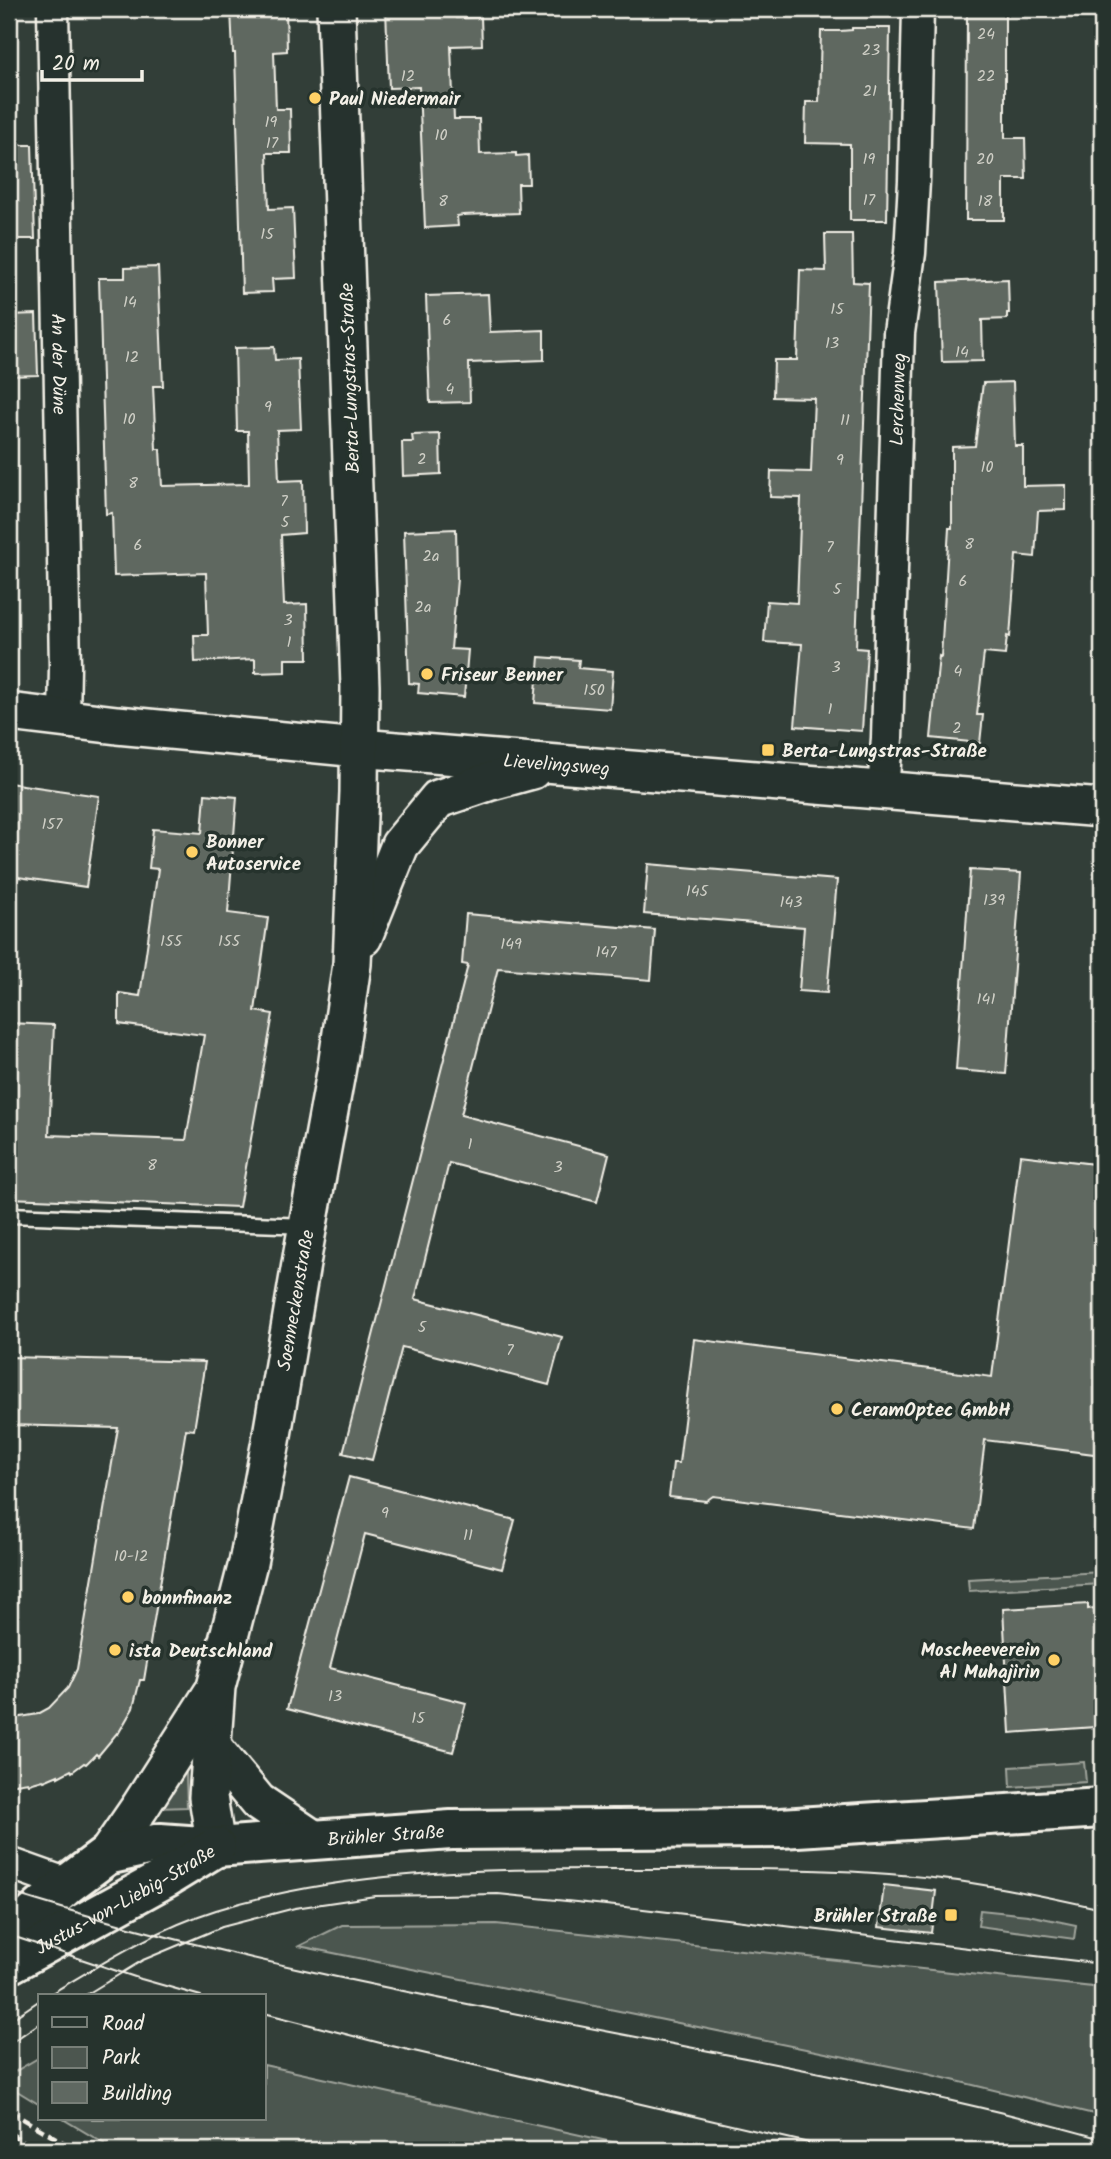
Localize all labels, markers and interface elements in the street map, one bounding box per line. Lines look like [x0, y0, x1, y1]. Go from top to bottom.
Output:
house number: 24 [977, 22, 995, 47]
scale bar [42, 38, 142, 82]
house number: 23 [862, 38, 880, 63]
text: 20 m [52, 48, 100, 81]
house number: 12 [401, 64, 415, 89]
house number: 22 [977, 64, 995, 89]
house number: 21 [863, 79, 877, 104]
place label: Paul Niedermair [329, 85, 462, 115]
marker: Paul Niedermair [307, 90, 323, 106]
house number: 19 [265, 110, 278, 135]
house number: 10 [434, 123, 448, 148]
house number: 17 [266, 131, 279, 156]
house number: 19 [863, 147, 876, 172]
house number: 20 [976, 147, 994, 172]
house number: 17 [863, 188, 876, 213]
house number: 8 [438, 189, 448, 214]
house number: 18 [978, 189, 993, 214]
house number: 15 [260, 222, 275, 247]
street label: Berta-Lungstras-Straße [333, 282, 369, 474]
house number: 14 [123, 290, 137, 315]
house number: 15 [830, 297, 845, 322]
house number: 6 [443, 308, 451, 333]
street label: An der Düne [42, 313, 73, 415]
house number: 13 [825, 331, 839, 356]
house number: 14 [955, 340, 969, 365]
house number: 12 [125, 345, 139, 370]
street label: Lerchenweg [883, 352, 915, 446]
house number: 4 [446, 377, 455, 402]
house number: 9 [264, 395, 272, 420]
house number: 10 [122, 407, 136, 432]
house number: 11 [840, 408, 850, 433]
house number: 2 [417, 447, 427, 472]
house number: 9 [836, 448, 844, 473]
house number: 10 [980, 455, 994, 480]
house number: 8 [128, 471, 138, 496]
house number: 7 [280, 489, 288, 514]
house number: 5 [281, 510, 291, 535]
house number: 8 [964, 532, 974, 557]
house number: 6 [134, 533, 142, 558]
house number: 7 [826, 535, 834, 560]
house number: 2a [423, 544, 439, 569]
house number: 6 [959, 569, 967, 594]
house number: 5 [833, 577, 843, 602]
house number: 2a [415, 595, 431, 620]
house number: 3 [283, 608, 293, 633]
house number: 1 [286, 630, 292, 655]
house number: 3 [831, 655, 841, 680]
house number: 4 [954, 659, 963, 684]
place label: Friseur Benner [441, 661, 564, 691]
marker: Friseur Benner [419, 666, 435, 682]
house number: 150 [583, 678, 605, 703]
house number: 1 [827, 697, 833, 722]
house number: 2 [952, 716, 962, 741]
place label: Berta-Lungstras-Straße [782, 737, 987, 767]
marker: Berta-Lungstras-Straße [760, 742, 776, 758]
street label: Lievelingsweg [502, 747, 611, 785]
house number: 157 [42, 812, 63, 837]
place label: Bonner Autoservice [206, 828, 301, 880]
marker: Bonner Autoservice [184, 844, 200, 860]
house number: 145 [686, 879, 710, 904]
house number: 139 [983, 888, 1005, 913]
house number: 143 [780, 890, 802, 915]
house number: 155 [160, 929, 184, 954]
house number: 155 [218, 929, 242, 954]
house number: 149 [500, 932, 522, 957]
house number: 147 [595, 940, 617, 965]
house number: 141 [977, 987, 995, 1012]
house number: 1 [467, 1132, 473, 1157]
house number: 8 [147, 1153, 157, 1178]
house number: 3 [553, 1155, 563, 1180]
street label: Soenneckenstraße [270, 1227, 324, 1373]
house number: 5 [418, 1315, 428, 1340]
house number: 7 [506, 1338, 514, 1363]
place label: CeramOptec GmbH [851, 1396, 1011, 1426]
marker: CeramOptec GmbH [829, 1401, 845, 1417]
house number: 9 [381, 1501, 389, 1526]
house number: 11 [463, 1523, 473, 1548]
house number: 10-12 [114, 1544, 148, 1569]
place label: bonnfinanz [142, 1584, 232, 1614]
marker: bonnfinanz [120, 1589, 136, 1605]
place label: Moscheeverein Al Muhajirin [921, 1636, 1040, 1688]
place label: ista Deutschland [129, 1637, 273, 1667]
marker: ista Deutschland [107, 1642, 123, 1658]
marker: Moscheeverein Al Muhajirin [1046, 1652, 1062, 1668]
house number: 13 [328, 1684, 342, 1709]
house number: 15 [411, 1706, 426, 1731]
street label: Brühler Straße [326, 1817, 446, 1856]
street label: Justus-von-Liebig-Straße [30, 1837, 222, 1964]
place label: Brühler Straße [814, 1902, 937, 1932]
marker: Brühler Straße [943, 1907, 959, 1923]
legend [38, 1994, 266, 2120]
text: Road [102, 2008, 145, 2041]
text: Park [102, 2042, 140, 2075]
text: Building [102, 2078, 172, 2111]

